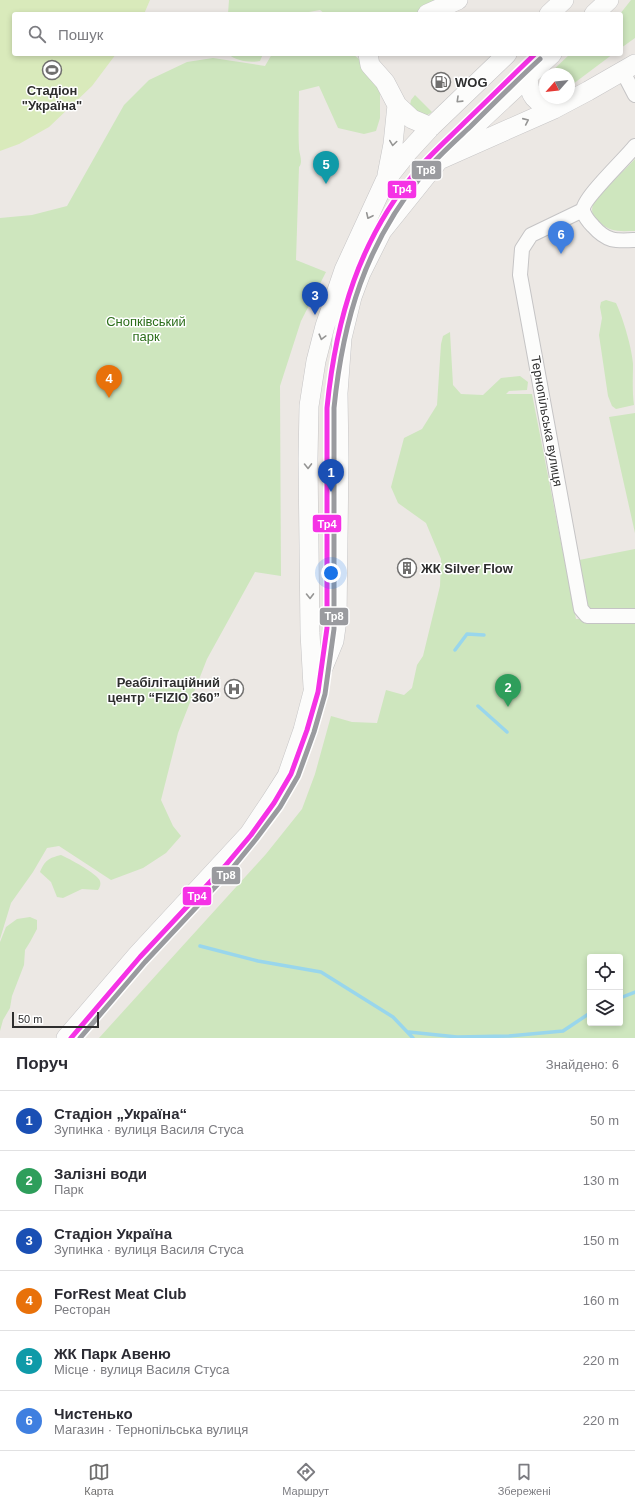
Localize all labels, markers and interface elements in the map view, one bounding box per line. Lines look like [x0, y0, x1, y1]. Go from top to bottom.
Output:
search box [12, 12, 623, 56]
icon: search [26, 23, 48, 45]
text: Пошук [58, 26, 103, 43]
sports icon: Стадіон "Україна" [41, 59, 63, 81]
north arrow [539, 68, 575, 104]
fuel station icon: WOG [430, 71, 452, 93]
place label: WOG [455, 75, 488, 90]
place label: Стадіон "Україна" [22, 83, 82, 113]
one-way arrow [456, 96, 464, 103]
one-way arrow [522, 118, 530, 126]
one-way arrow [389, 140, 398, 147]
pin: 5 [313, 151, 339, 184]
line badge: Тр8 [411, 160, 442, 180]
text: Тр8 [416, 164, 436, 176]
line badge: Тр4 [387, 180, 417, 199]
text: Тр4 [392, 183, 412, 195]
one-way arrow [366, 212, 374, 220]
pin: 6 [548, 221, 574, 254]
pin: 3 [302, 282, 328, 315]
park label: Снопківський парк [106, 314, 186, 344]
one-way arrow [318, 333, 327, 340]
street label: Тернопільська вулиця [528, 354, 566, 488]
pin: 4 [96, 365, 122, 398]
pin: 1 [318, 459, 344, 492]
one-way arrow [304, 463, 312, 469]
line badge: Тр4 [312, 514, 342, 533]
text: Тр4 [317, 518, 337, 530]
building icon: ЖК Silver Flow [396, 557, 418, 579]
place label: ЖК Silver Flow [420, 561, 514, 576]
your location [321, 563, 341, 583]
one-way arrow [306, 593, 314, 599]
line badge: Тр8 [319, 607, 349, 626]
text: Тр8 [324, 610, 344, 622]
pin: 2 [495, 674, 521, 707]
place label: Реабілітаційний центр “FIZIO 360” [107, 675, 220, 705]
hospital icon: Реабілітаційний центр “FIZIO 360” [223, 678, 245, 700]
line badge: Тр8 [211, 866, 241, 885]
text: Тр8 [216, 869, 236, 881]
line badge: Тр4 [182, 886, 212, 906]
text: Тр4 [187, 890, 207, 902]
map controls [587, 954, 623, 1026]
button: locate [587, 954, 623, 990]
button: layers [587, 990, 623, 1026]
scale bar [12, 1010, 99, 1029]
text: 50 m [18, 1013, 42, 1025]
text: Поруч [16, 1054, 68, 1073]
text: Знайдено: 6 [546, 1057, 619, 1072]
text: Стадіон „Україна“ [54, 1105, 187, 1122]
text: 1 [25, 1113, 33, 1128]
text: 50 m [590, 1113, 619, 1128]
text: Зупинка · вулиця Василя Стуса [54, 1122, 244, 1137]
text: Залізні води [54, 1165, 147, 1182]
text: 2 [25, 1173, 33, 1188]
text: 130 m [583, 1173, 619, 1188]
text: Парк [54, 1182, 84, 1197]
text: Стадіон Україна [54, 1225, 172, 1242]
text: 3 [25, 1233, 33, 1248]
text: 150 m [583, 1233, 619, 1248]
text: Зупинка · вулиця Василя Стуса [54, 1242, 244, 1257]
text: ForRest Meat Club [54, 1285, 187, 1302]
text: 4 [25, 1293, 33, 1308]
text: 160 m [583, 1293, 619, 1308]
text: Ресторан [54, 1302, 111, 1317]
text: ЖК Парк Авеню [54, 1345, 171, 1362]
text: 5 [25, 1353, 33, 1368]
text: 220 m [583, 1353, 619, 1368]
text: Місце · вулиця Василя Стуса [54, 1362, 230, 1377]
text: Чистенько [54, 1405, 133, 1422]
text: 6 [25, 1413, 33, 1428]
text: 220 m [583, 1413, 619, 1428]
text: Магазин · Тернопільська вулиця [54, 1422, 248, 1437]
tab: Карта [84, 1461, 114, 1497]
tab: Маршрут [282, 1461, 329, 1497]
tab: Збережені [498, 1461, 551, 1497]

